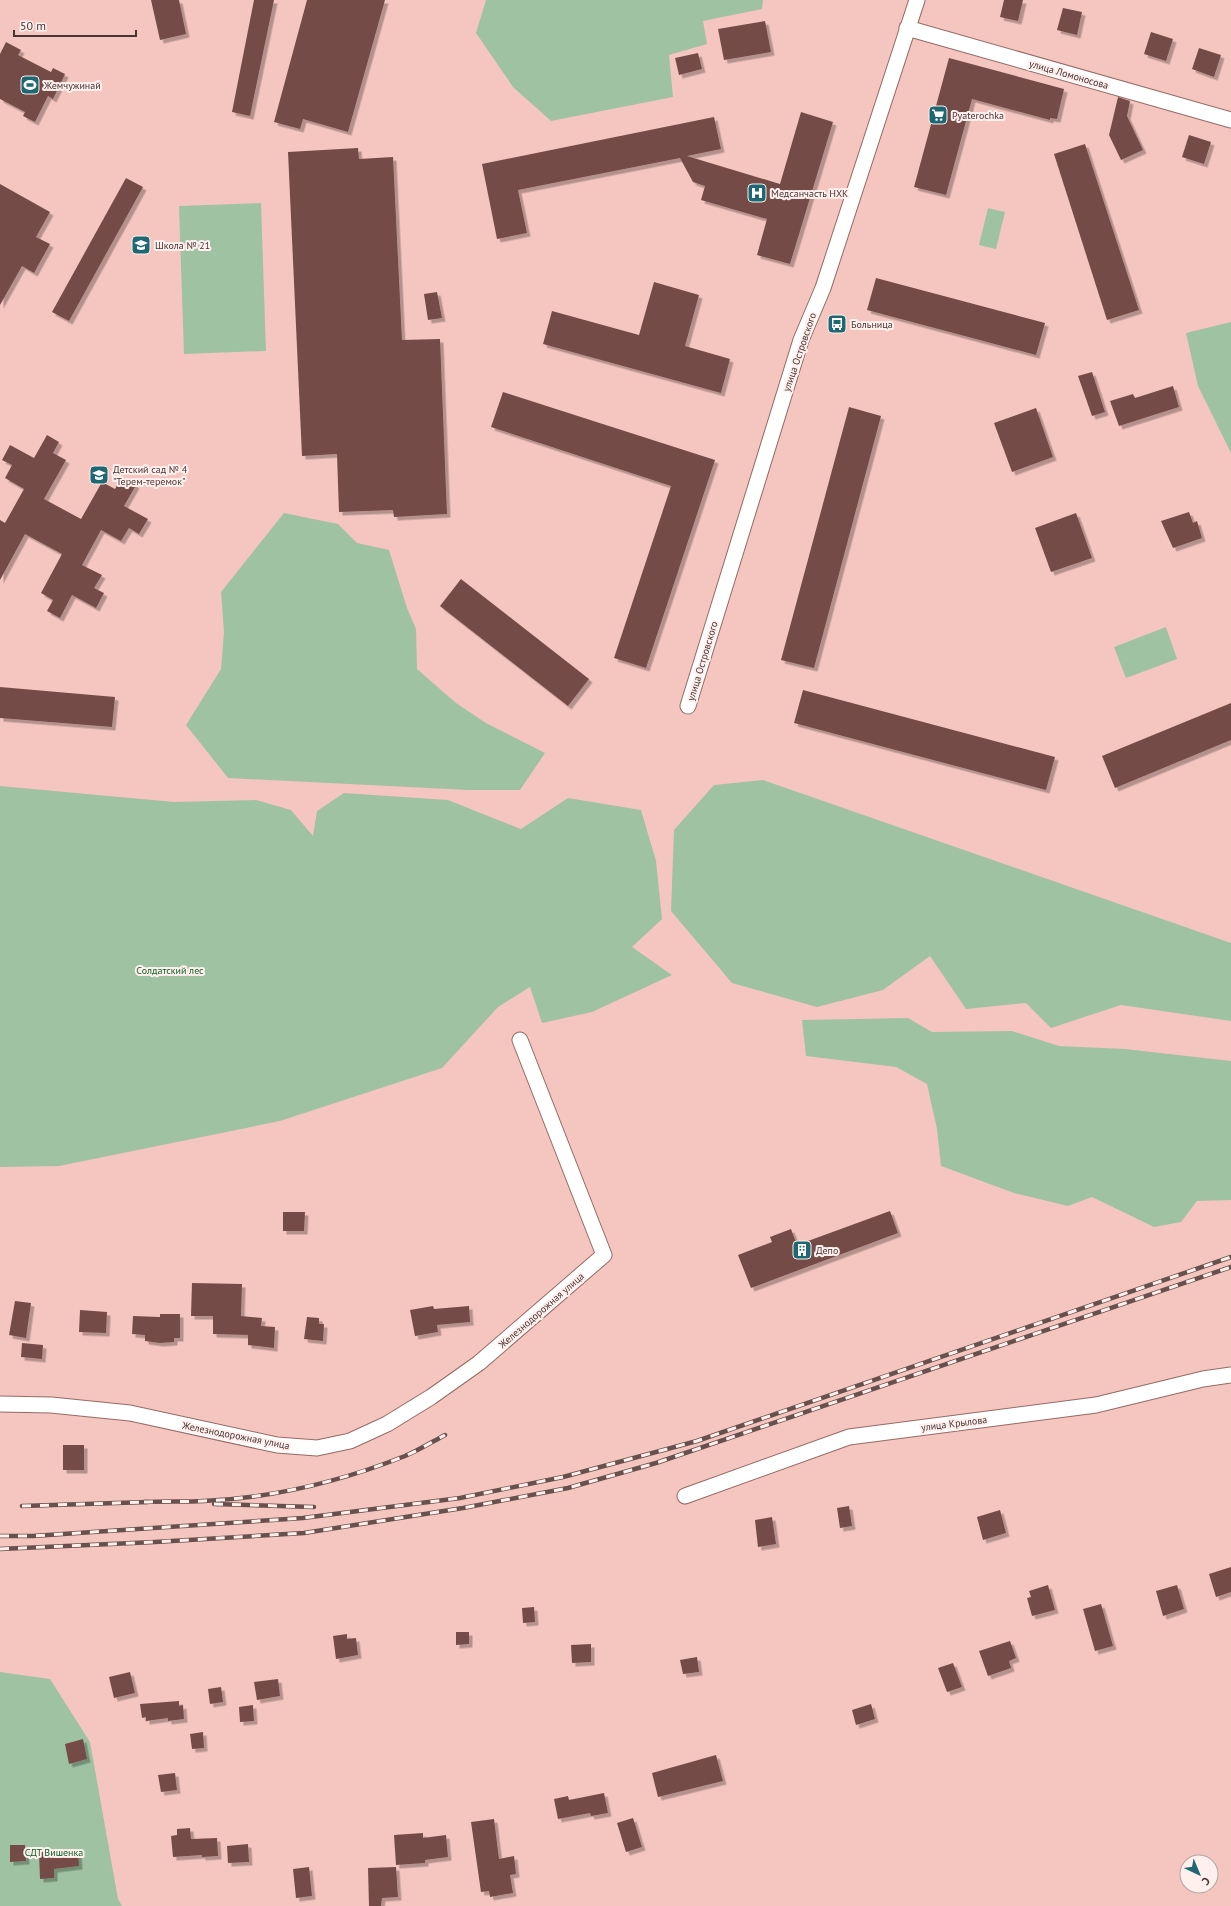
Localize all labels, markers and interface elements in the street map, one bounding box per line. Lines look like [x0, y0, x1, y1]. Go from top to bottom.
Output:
scale bar [14, 12, 136, 38]
text: 50 m [20, 18, 46, 33]
street label: улица Ломоносова [1028, 57, 1110, 92]
sports icon: Жемчужинай [19, 74, 41, 96]
place label: Жемчужинай [43, 79, 101, 92]
supermarket icon: Pyaterochka [927, 104, 949, 126]
place label: Pyaterochka [952, 109, 1004, 122]
hospital icon: Медсанчасть НХК [746, 182, 768, 204]
place label: Медсанчасть НХК [771, 187, 848, 200]
school or university icon: Школа № 21 [130, 234, 152, 256]
place label: Школа № 21 [155, 239, 210, 252]
street label: улица Островского [780, 311, 819, 393]
bus stop icon: Больница [826, 313, 848, 335]
place label: Больница [851, 318, 893, 331]
place label: Детский сад № 4 "Терем-теремок" [113, 463, 188, 488]
school or university icon: Детский сад № 4 "Терем-теремок" [88, 464, 110, 486]
street label: улица Островского [684, 620, 721, 702]
park label: Солдатский лес [136, 964, 204, 977]
building icon: Депо [791, 1239, 813, 1261]
place label: Депо [816, 1244, 838, 1257]
street label: Железнодорожная улица [495, 1270, 587, 1352]
street label: улица Крылова [920, 1413, 988, 1434]
street label: Железнодорожная улица [180, 1419, 291, 1452]
park label: СДТ Вишенка [25, 1846, 83, 1859]
north arrow [1179, 1854, 1219, 1894]
text: С [1199, 1874, 1213, 1888]

